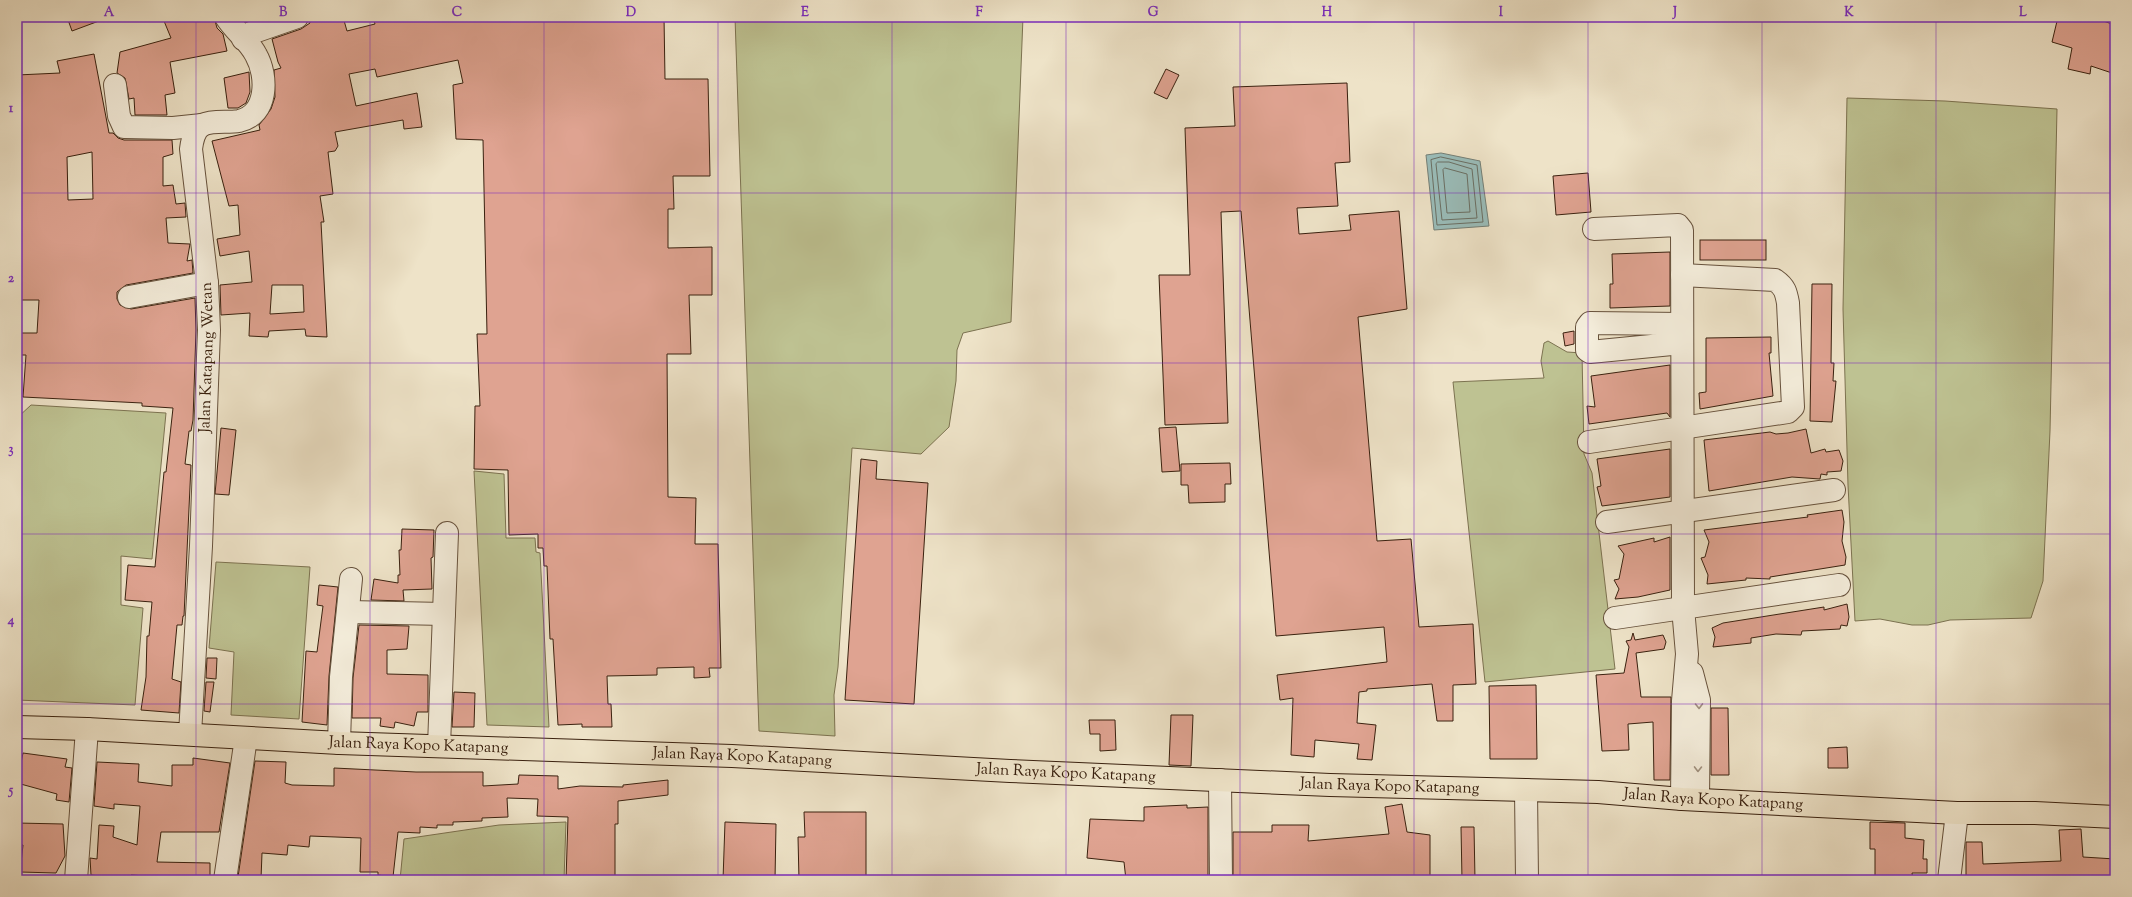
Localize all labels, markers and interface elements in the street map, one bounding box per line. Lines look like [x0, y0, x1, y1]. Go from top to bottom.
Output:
text: A [104, 4, 115, 22]
text: B [279, 4, 288, 22]
text: C [452, 4, 462, 22]
text: D [626, 4, 636, 22]
text: E [801, 4, 809, 22]
text: F [975, 4, 983, 22]
text: G [1148, 4, 1159, 22]
text: H [1322, 4, 1333, 22]
text: I [1499, 4, 1504, 22]
text: J [1672, 4, 1677, 22]
text: K [1844, 4, 1854, 22]
text: L [2019, 4, 2027, 22]
text: 1 [9, 100, 14, 118]
text: 2 [8, 270, 15, 288]
street label: Jalan Katapang Wetan [194, 281, 221, 434]
text: 3 [8, 441, 14, 459]
text: 4 [7, 612, 15, 630]
one-way arrow [1694, 703, 1703, 709]
street label: Jalan Raya Kopo Katapang [327, 731, 509, 760]
street label: Jalan Raya Kopo Katapang [651, 742, 833, 773]
street label: Jalan Raya Kopo Katapang [975, 758, 1156, 789]
one-way arrow [1694, 766, 1702, 772]
street label: Jalan Raya Kopo Katapang [1298, 772, 1480, 800]
text: 5 [8, 782, 14, 800]
street label: Jalan Raya Kopo Katapang [1622, 783, 1804, 817]

